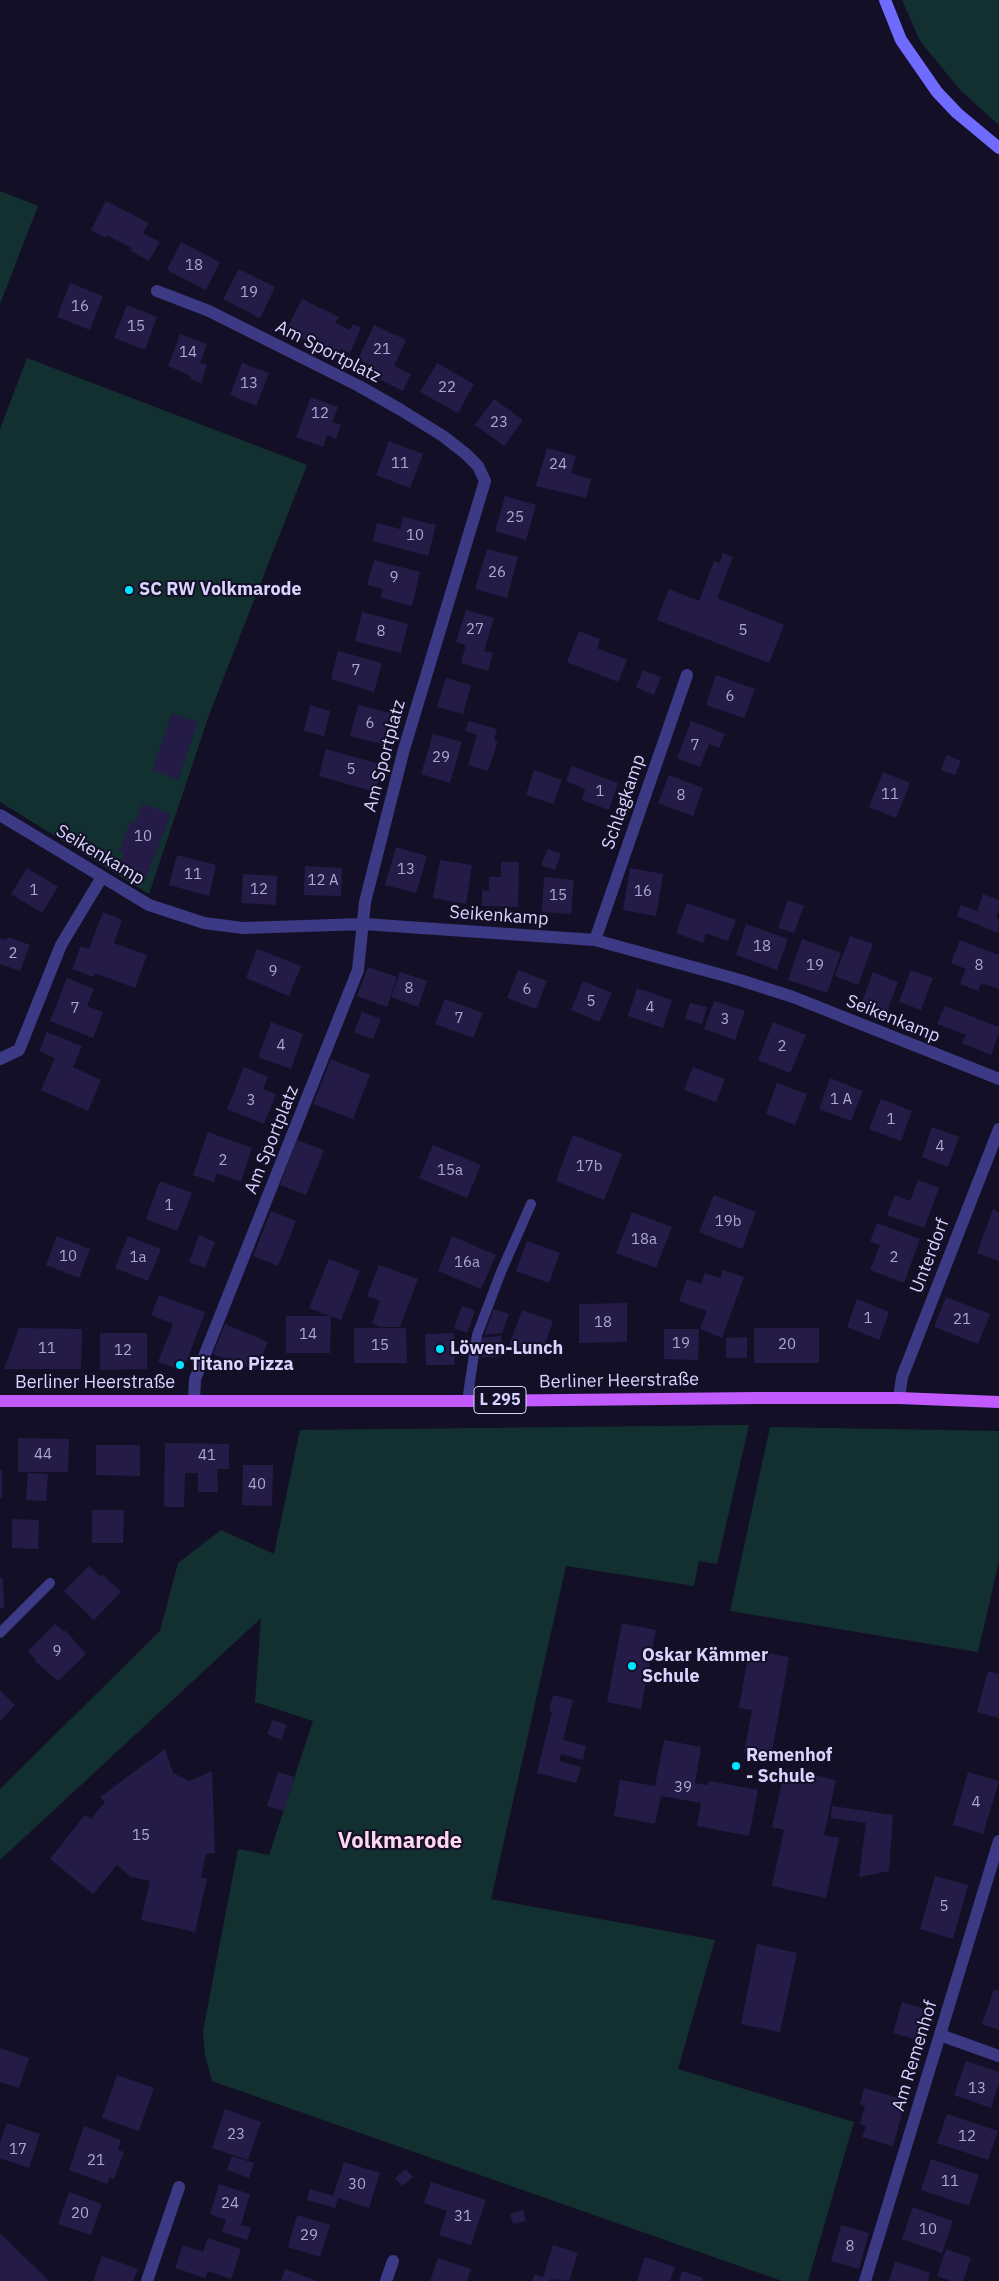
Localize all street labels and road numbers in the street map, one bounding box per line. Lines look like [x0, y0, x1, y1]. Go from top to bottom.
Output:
street label: Am Sportplatz [272, 316, 384, 388]
street label: Am Sportplatz [360, 698, 410, 814]
street label: Schlagkamp [598, 752, 650, 852]
street label: Seikenkamp [52, 820, 148, 890]
street label: Seikenkamp [449, 902, 549, 930]
street label: Seikenkamp [843, 990, 943, 1048]
street label: Am Sportplatz [240, 1083, 304, 1197]
street label: Unterdorf [906, 1216, 954, 1296]
street label: Berliner Heerstraße [539, 1369, 699, 1393]
street label: Berliner Heerstraße [15, 1372, 175, 1394]
road number: L 295 [474, 1386, 526, 1414]
street label: Am Remenhof [888, 1998, 942, 2114]

